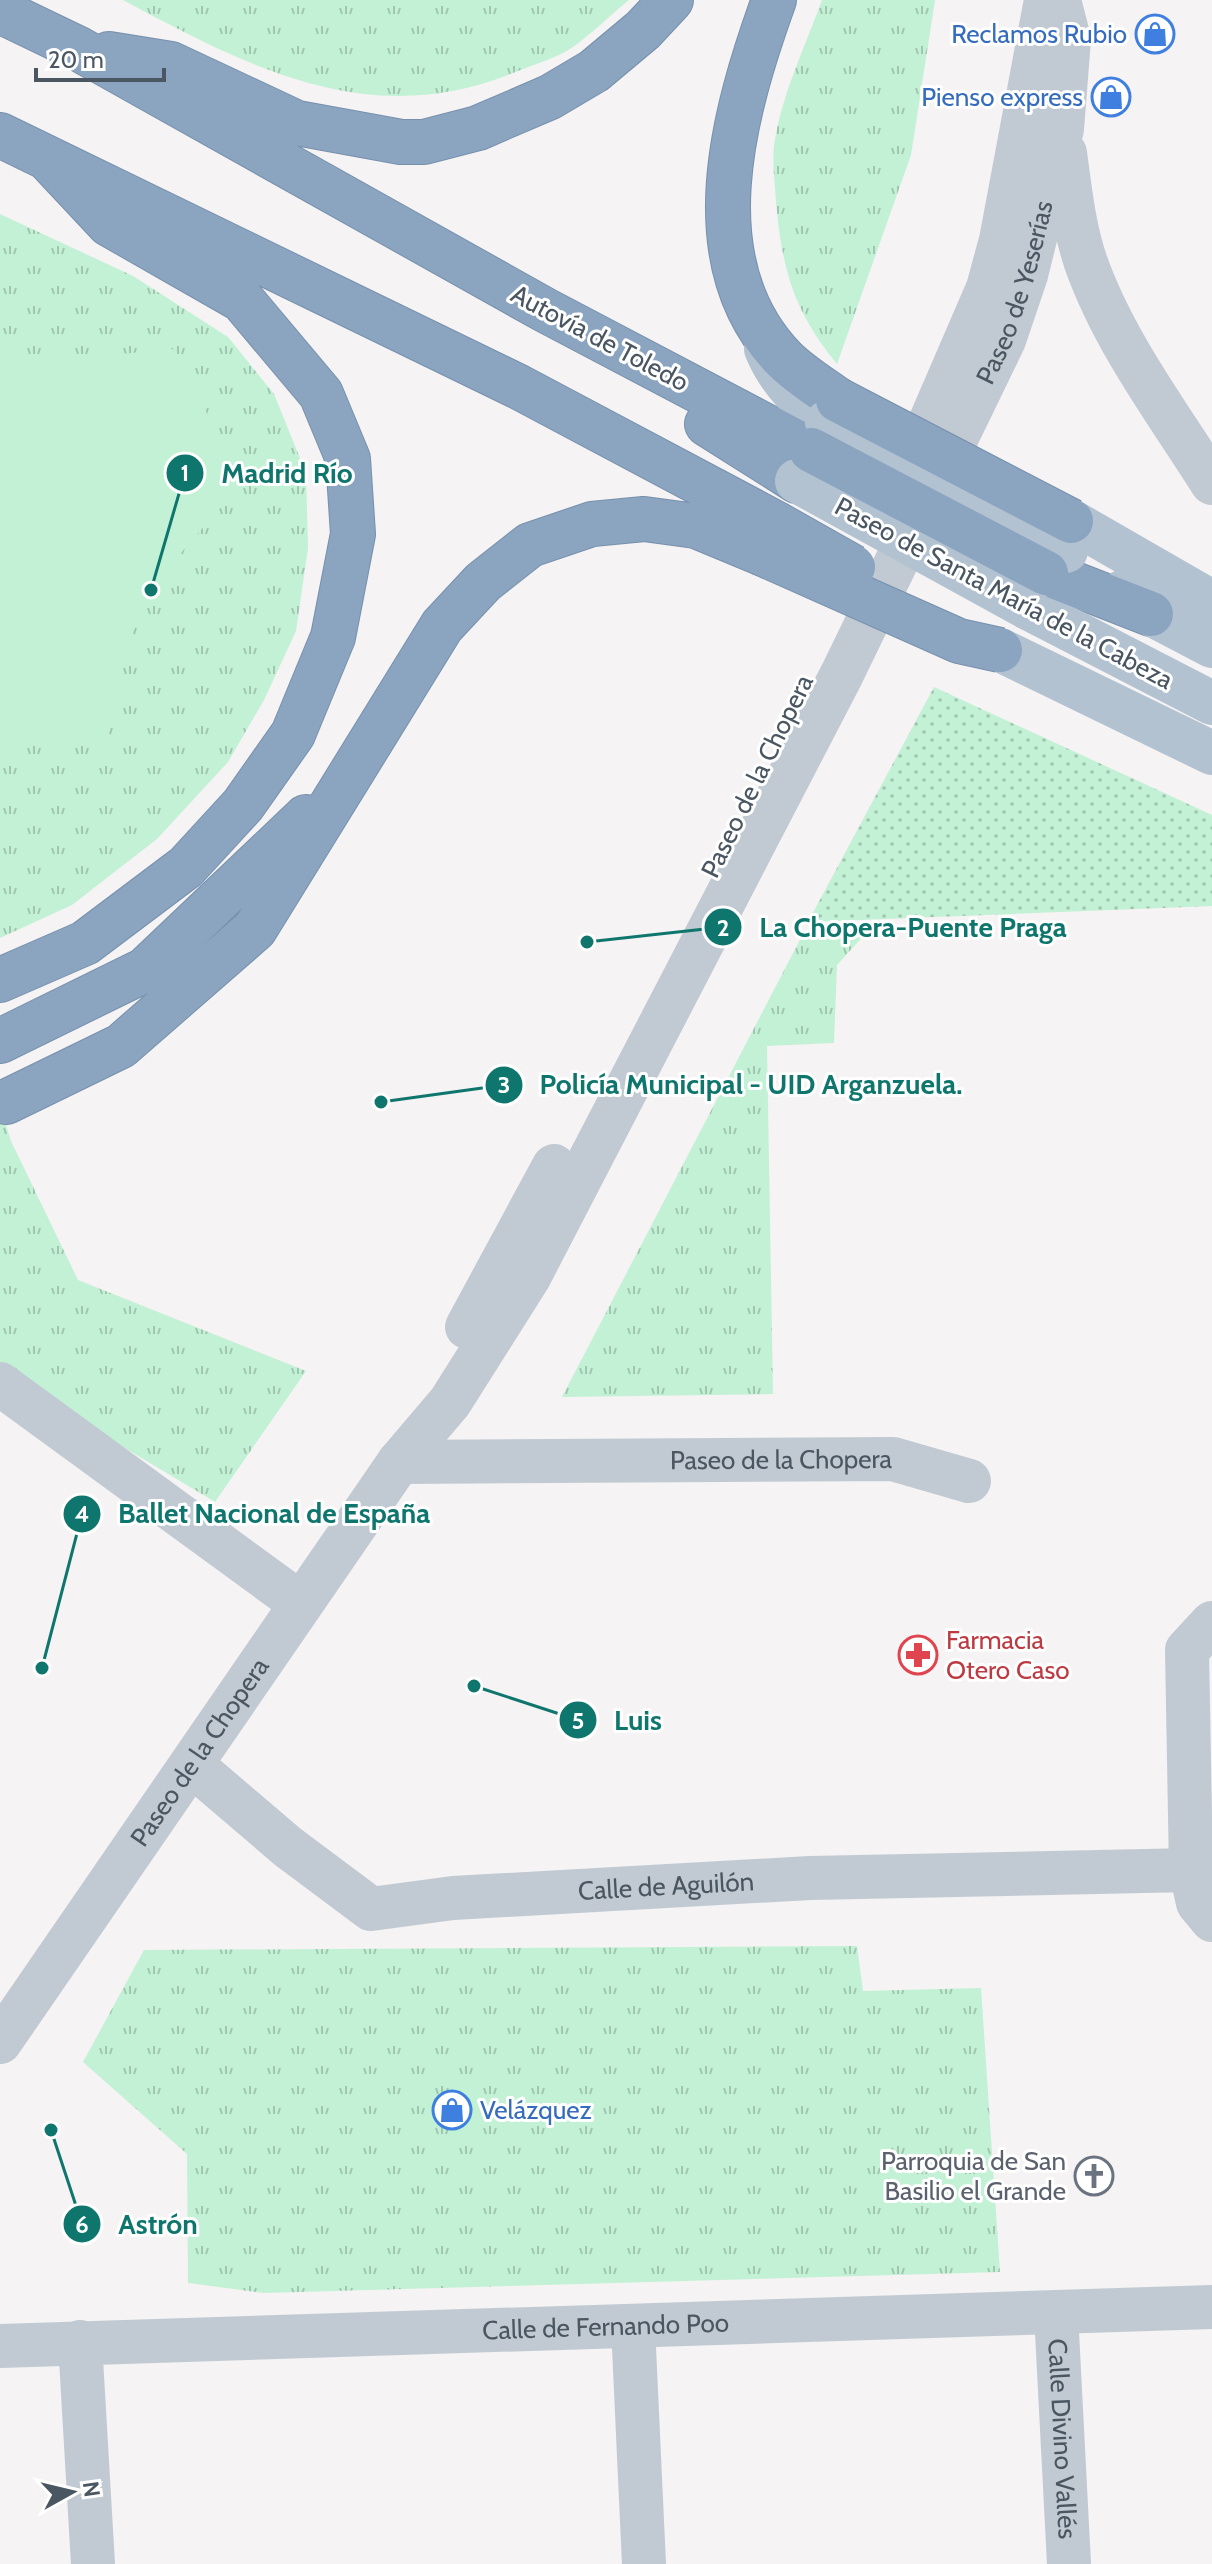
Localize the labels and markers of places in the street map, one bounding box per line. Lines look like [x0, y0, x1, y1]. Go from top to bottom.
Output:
shop icon: Reclamos Rubio [1134, 13, 1176, 55]
place label: Reclamos Rubio [951, 18, 1127, 50]
shop icon: Pienso express [1090, 76, 1132, 118]
place label: Pienso express [921, 81, 1083, 113]
callout: Madrid Río [165, 447, 368, 499]
callout: La Chopera-Puente Praga [703, 901, 1083, 953]
callout: Policía Municipal - UID Arganzuela. [484, 1059, 979, 1111]
callout: Ballet Nacional de España [62, 1488, 446, 1540]
place label: Farmacia Otero Caso [946, 1624, 1070, 1686]
pharmacy icon: Farmacia Otero Caso [897, 1634, 939, 1676]
callout: Luis [558, 1694, 678, 1746]
shop icon: Velázquez [431, 2089, 473, 2131]
place label: Velázquez [480, 2094, 592, 2126]
place label: Parroquia de San Basilio el Grande [881, 2145, 1066, 2207]
church icon: Parroquia de San Basilio el Grande [1073, 2155, 1115, 2197]
callout: Astrón [62, 2198, 214, 2250]

